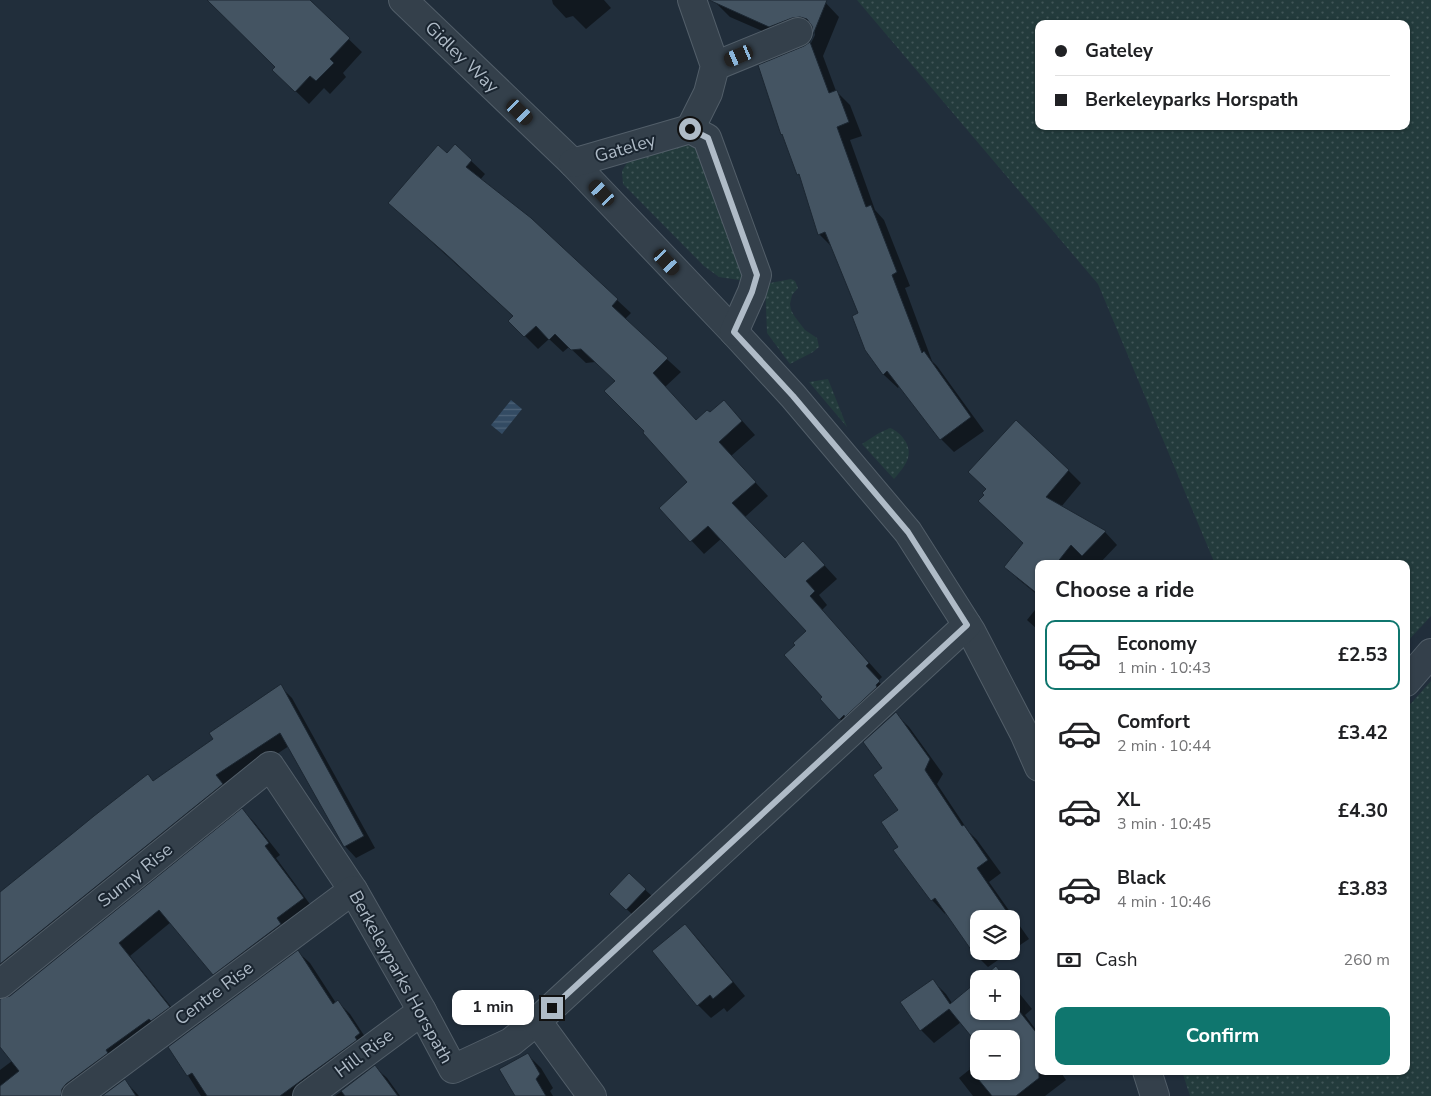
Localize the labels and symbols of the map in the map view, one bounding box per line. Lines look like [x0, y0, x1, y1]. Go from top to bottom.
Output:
street label: Gidley Way [420, 16, 505, 99]
car [722, 43, 755, 69]
car [503, 96, 536, 128]
route start [679, 118, 701, 140]
street label: Gateley [592, 128, 659, 168]
car [586, 177, 617, 209]
car [651, 246, 682, 278]
street label: Sunny Rise [93, 837, 177, 913]
street label: Berkeleyparks Horspath [343, 886, 459, 1068]
street label: Centre Rise [170, 956, 258, 1030]
callout: 1 min [452, 990, 534, 1026]
route end [541, 997, 563, 1019]
street label: Hill Rise [330, 1023, 398, 1083]

